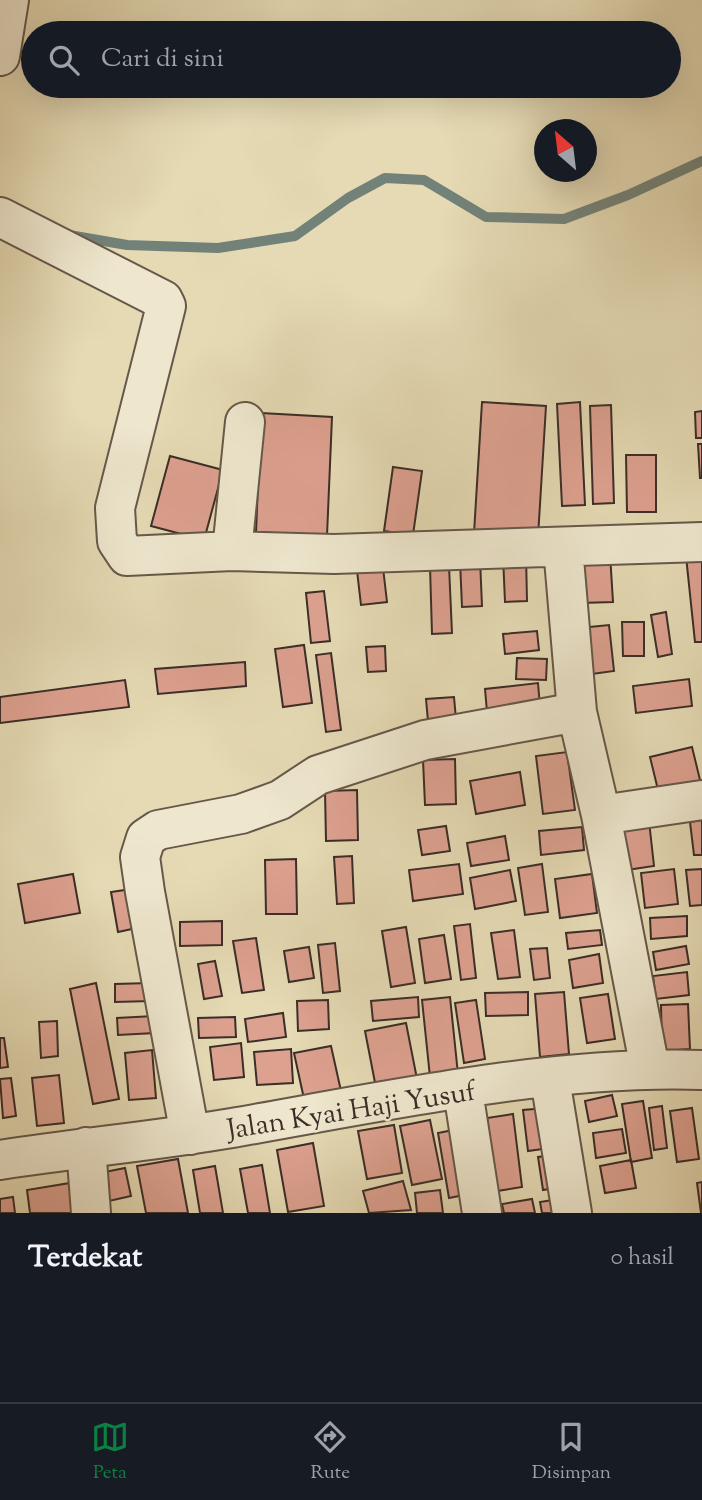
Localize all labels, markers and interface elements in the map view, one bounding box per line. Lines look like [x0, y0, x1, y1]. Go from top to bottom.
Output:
search box [21, 21, 681, 98]
icon: search [45, 41, 83, 79]
text: Cari di sini [101, 41, 224, 78]
north arrow [534, 119, 597, 182]
street label: Jalan Kyai Haji Yusuf [222, 1072, 480, 1152]
text: Terdekat [28, 1237, 142, 1280]
text: 0 hasil [611, 1242, 674, 1275]
tab: Peta [91, 1418, 129, 1487]
tab: Rute [311, 1418, 350, 1487]
tab: Disimpan [532, 1418, 611, 1487]

